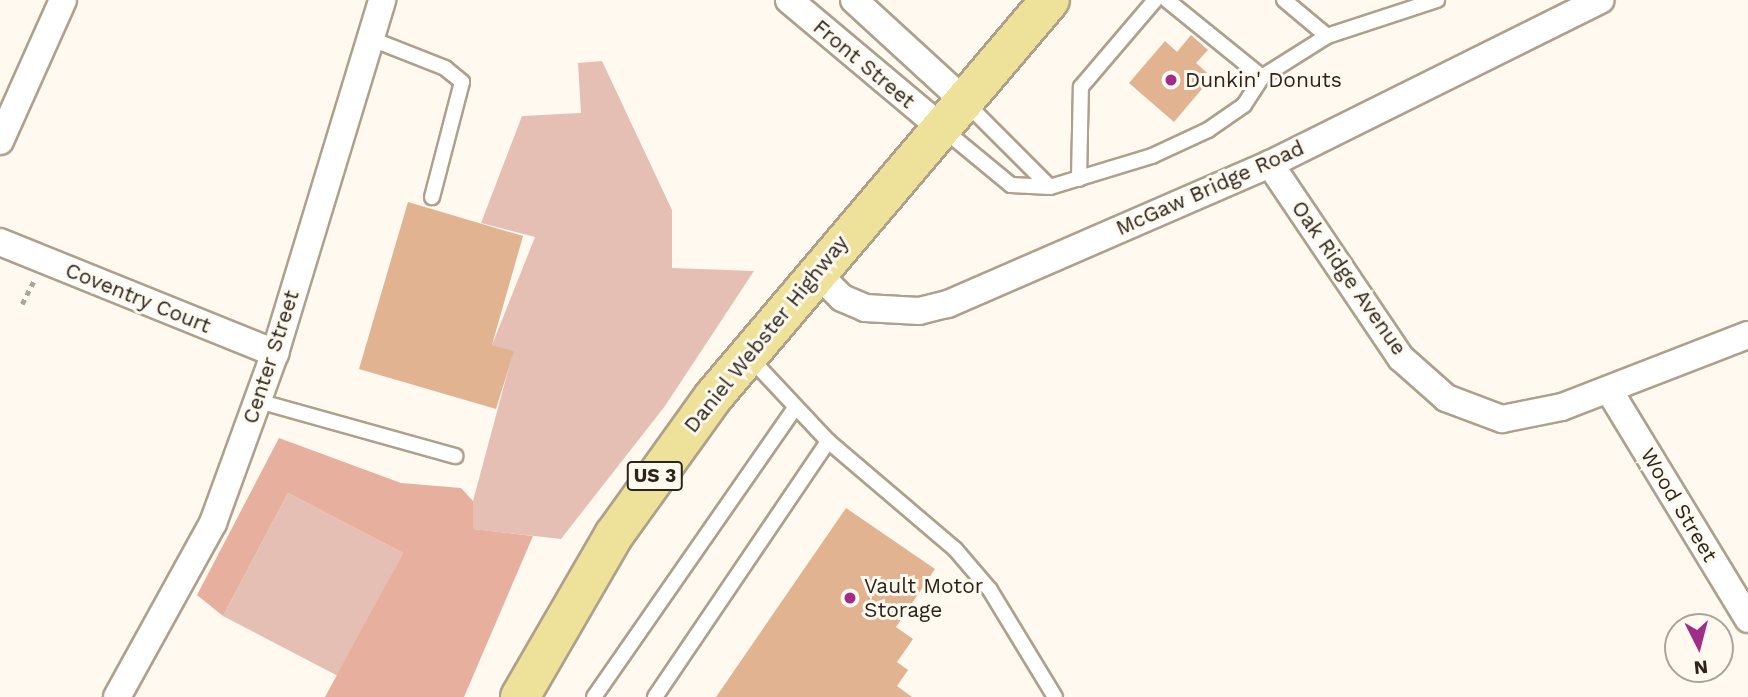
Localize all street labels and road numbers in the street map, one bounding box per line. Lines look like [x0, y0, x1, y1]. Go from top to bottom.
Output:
street label: Front Street [808, 14, 920, 114]
street label: McGaw Bridge Road [1112, 135, 1308, 241]
street label: Oak Ridge Avenue [1286, 195, 1412, 361]
street label: Daniel Webster Highway [678, 230, 854, 438]
street label: Coventry Court [61, 257, 215, 339]
street label: Center Street [238, 287, 304, 427]
street label: Wood Street [1635, 444, 1723, 566]
road number: US 3 [625, 461, 685, 491]

